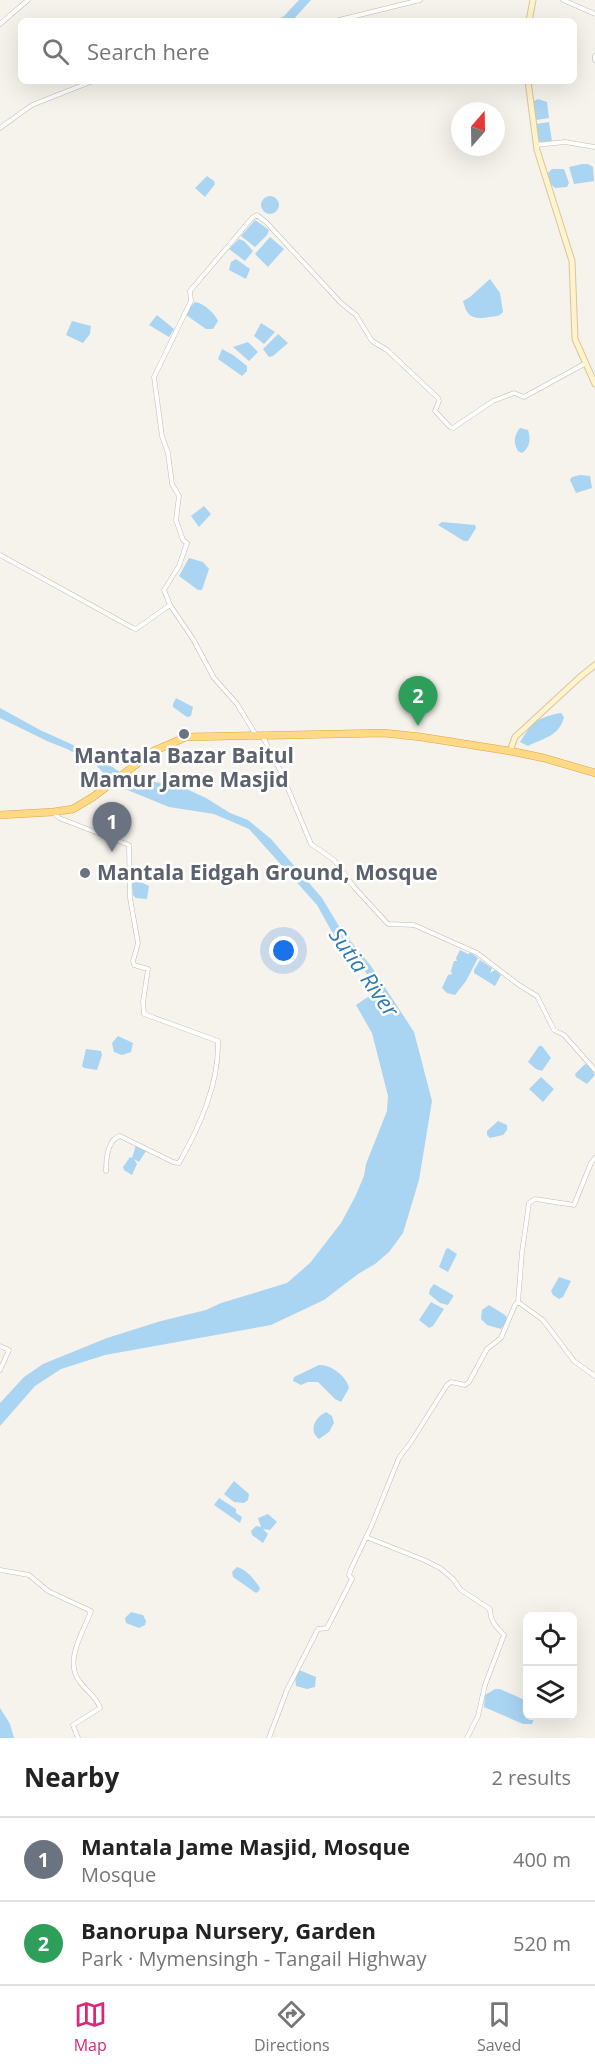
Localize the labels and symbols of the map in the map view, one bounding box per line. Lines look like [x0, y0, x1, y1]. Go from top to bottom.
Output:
north arrow [451, 102, 505, 156]
pin: 2 [398, 676, 438, 726]
marker: Mantala Bazar Baitul Mamur Jame Masjid [177, 727, 191, 741]
place label: Mantala Bazar Baitul Mamur Jame Masjid [74, 741, 294, 793]
pin: 1 [92, 802, 132, 852]
place label: Mantala Eidgah Ground, Mosque [97, 858, 438, 886]
marker: Mantala Eidgah Ground, Mosque [78, 866, 92, 880]
water label: Sutia River [323, 921, 407, 1023]
your location [269, 936, 298, 965]

